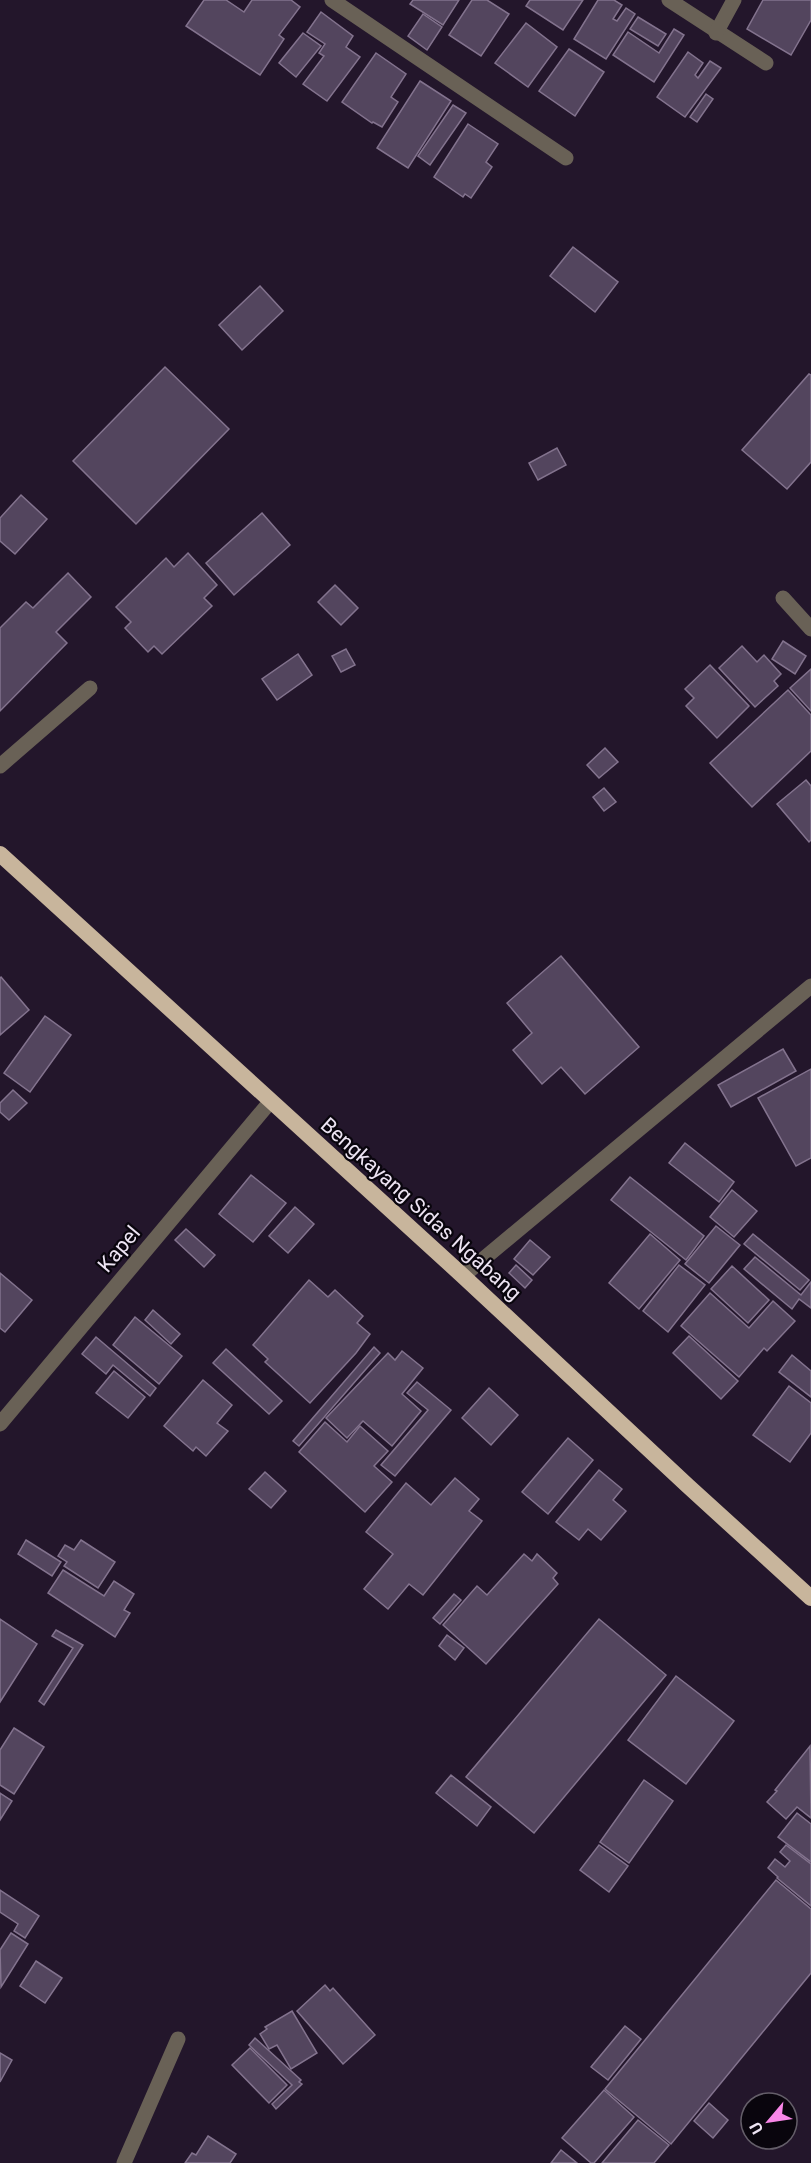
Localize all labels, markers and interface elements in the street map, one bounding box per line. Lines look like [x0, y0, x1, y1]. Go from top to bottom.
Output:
street label: Bengkayang Sidas Ngabang [316, 1113, 526, 1305]
street label: Kapel [93, 1221, 145, 1277]
north arrow [739, 2091, 799, 2151]
text: U [745, 2119, 767, 2137]

